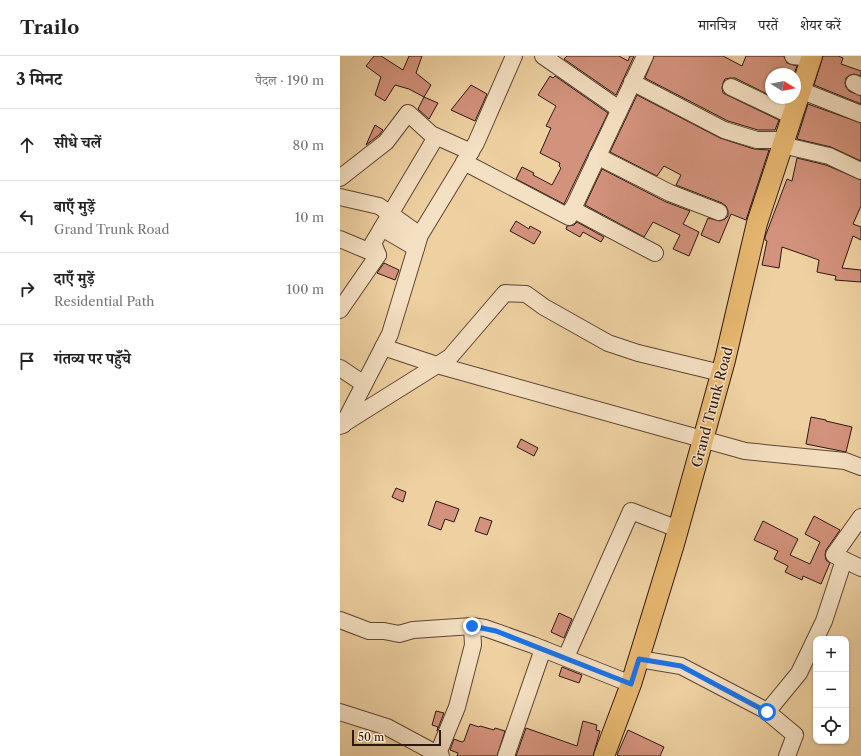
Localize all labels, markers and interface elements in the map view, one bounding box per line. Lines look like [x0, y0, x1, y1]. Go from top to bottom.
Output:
text: Trailo [20, 16, 79, 39]
text: मानचित्र [698, 16, 736, 34]
text: परतें [758, 16, 778, 34]
text: शेयर करें [800, 16, 841, 34]
north arrow [765, 68, 801, 104]
text: 3 मिनट [16, 69, 62, 89]
text: पैदल · 190 m [255, 72, 324, 88]
text: सीधे चलें [54, 133, 101, 152]
icon: ahead [16, 134, 38, 156]
text: 80 m [292, 137, 324, 153]
text: बाएँ मुड़ें [54, 197, 95, 216]
icon: left [16, 206, 38, 228]
text: 10 m [295, 209, 324, 225]
text: Grand Trunk Road [54, 221, 169, 237]
text: दाएँ मुड़ें [54, 269, 94, 288]
icon: right [16, 278, 38, 300]
text: 100 m [286, 281, 324, 297]
text: Residential Path [54, 293, 154, 309]
street label: Grand Trunk Road [687, 344, 737, 469]
text: गंतव्य पर पहुँचे [54, 349, 131, 368]
icon: arrive [16, 350, 38, 372]
route end [463, 617, 481, 635]
map controls [813, 636, 849, 744]
button: + [813, 636, 849, 672]
button: − [813, 672, 849, 708]
route start [758, 703, 776, 721]
button: locate [813, 708, 849, 744]
scale bar [352, 728, 441, 747]
text: 50 m [358, 730, 384, 744]

